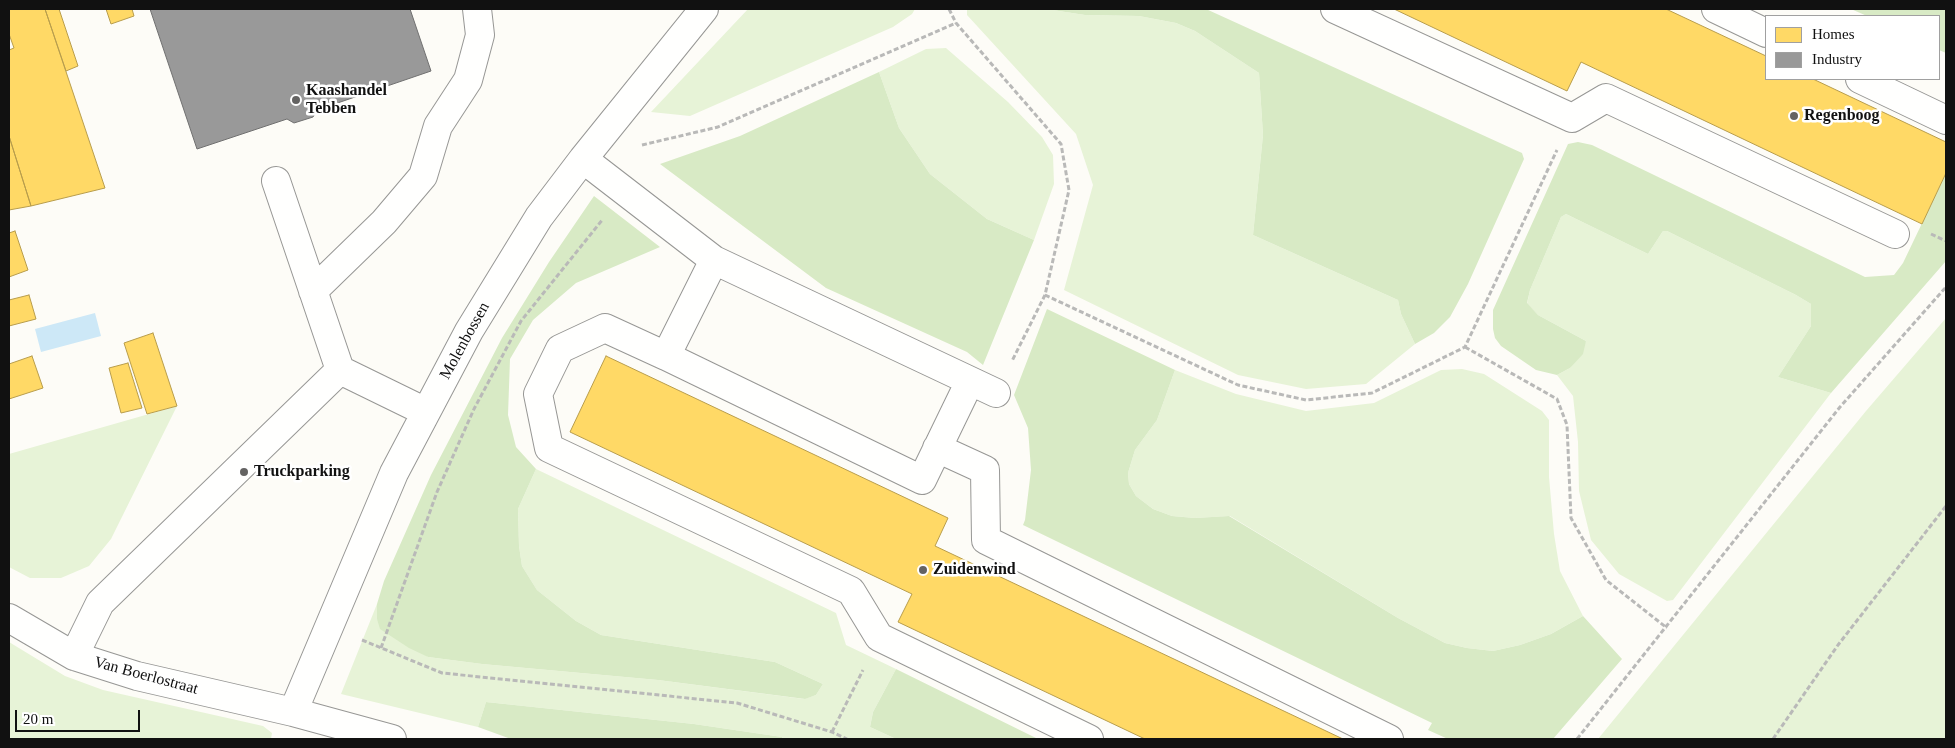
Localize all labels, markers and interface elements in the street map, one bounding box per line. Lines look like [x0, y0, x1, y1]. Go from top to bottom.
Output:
legend [1765, 15, 1940, 80]
text: Homes [1812, 26, 1855, 42]
text: Industry [1812, 51, 1862, 67]
place label: Kaashandel Tebben [306, 81, 387, 119]
marker: Kaashandel Tebben [290, 94, 302, 106]
place label: Regenboog [1804, 106, 1880, 126]
marker: Regenboog [1788, 110, 1800, 122]
street label: Molenbossen [436, 299, 494, 383]
place label: Truckparking [254, 462, 350, 482]
marker: Truckparking [238, 466, 250, 478]
place label: Zuidenwind [933, 560, 1016, 580]
marker: Zuidenwind [917, 564, 929, 576]
street label: Van Boerlostraat [92, 653, 200, 699]
scale bar [18, 700, 142, 732]
text: 20 m [23, 711, 53, 727]

